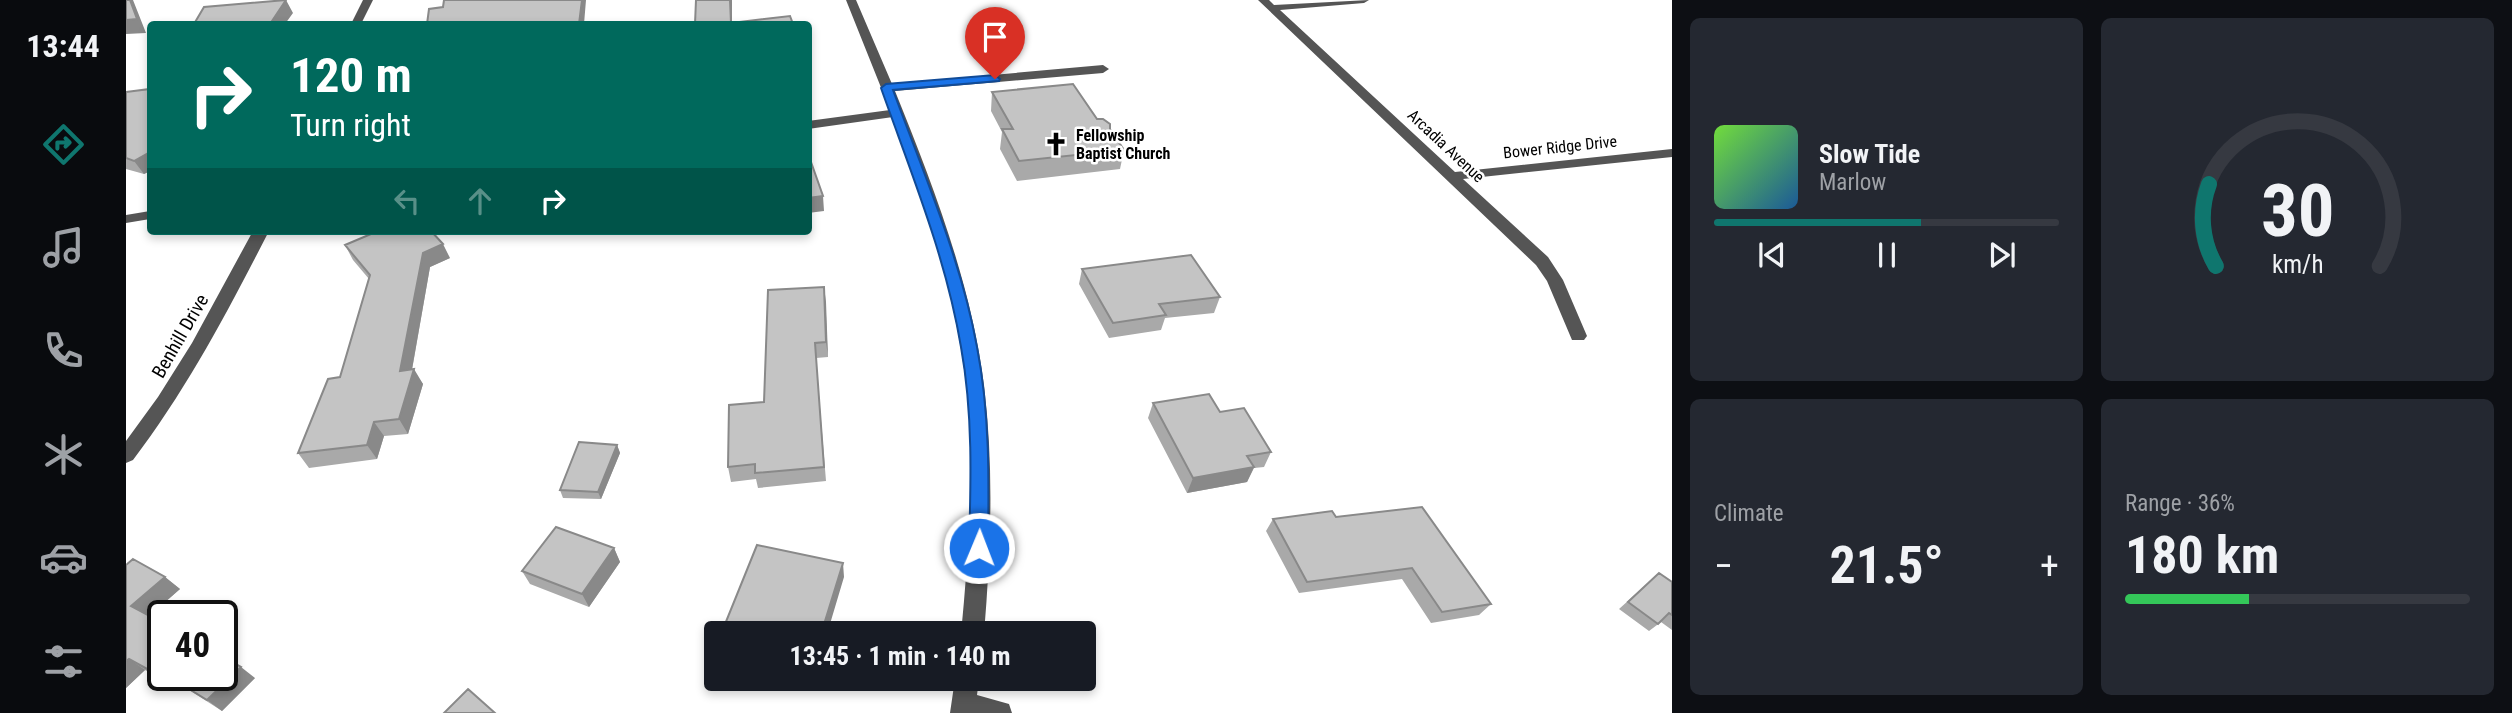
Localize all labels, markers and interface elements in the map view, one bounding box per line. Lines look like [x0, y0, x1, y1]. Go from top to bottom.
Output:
pin [965, 7, 1025, 79]
icon: arrive [976, 18, 1014, 56]
text: 13:44 [26, 27, 100, 65]
text: 120 m [290, 47, 412, 104]
icon: right [175, 49, 266, 140]
text: Turn right [290, 106, 411, 144]
street label: Arcadia Avenue [1404, 106, 1488, 186]
icon: directions [39, 120, 88, 169]
place label: Fellowship Baptist Church [1076, 126, 1171, 163]
church icon: Fellowship Baptist Church [1042, 130, 1070, 158]
street label: Bower Ridge Drive [1502, 132, 1618, 162]
text: Slow Tide [1819, 139, 1920, 169]
text: 30 [2261, 168, 2334, 254]
text: Marlow [1819, 169, 1886, 196]
icon: left [388, 182, 426, 220]
icon: ahead [461, 182, 499, 220]
icon: right [534, 182, 572, 220]
icon: music [39, 223, 88, 272]
icon: previous [1753, 236, 1791, 274]
icon: pause [1868, 236, 1906, 274]
icon: next [1983, 236, 2021, 274]
text: km/h [2272, 250, 2323, 279]
street label: Benhill Drive [147, 290, 213, 382]
icon: phone [39, 326, 88, 375]
icon: climate [39, 430, 88, 479]
text: Range · 36% [2125, 490, 2235, 517]
text: Climate [1714, 500, 1784, 527]
position arrow [942, 511, 1016, 585]
text: 180 km [2125, 525, 2279, 586]
icon: car [39, 533, 88, 582]
text: 21.5° [1829, 535, 1944, 596]
text: − [1714, 544, 1733, 588]
text: + [2040, 544, 2059, 588]
speed limit sign: 40 [147, 600, 238, 691]
icon: filters [39, 637, 88, 686]
text: 13:45 · 1 min · 140 m [790, 641, 1010, 671]

